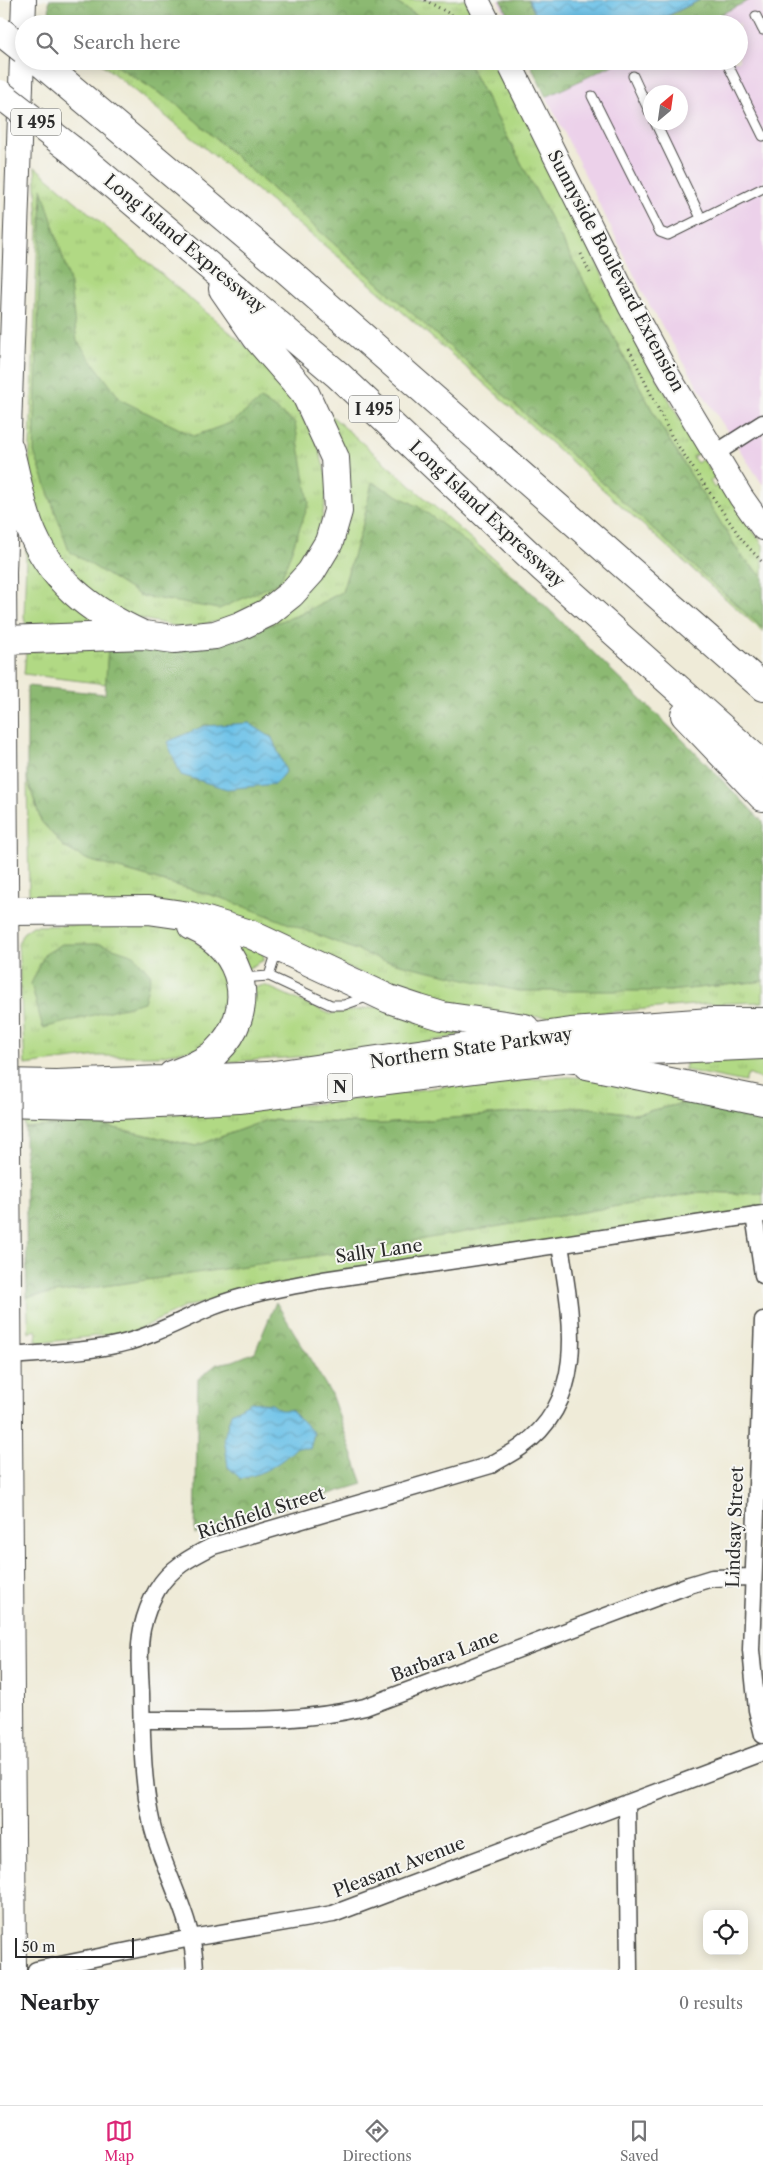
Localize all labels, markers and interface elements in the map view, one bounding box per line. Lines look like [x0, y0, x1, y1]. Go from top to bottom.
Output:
search box [15, 15, 748, 70]
icon: search [33, 29, 61, 57]
text: Search here [73, 31, 181, 54]
north arrow [643, 85, 688, 130]
road number: I 495 [11, 108, 61, 136]
street label: Sunnyside Boulevard Extension [543, 146, 689, 396]
street label: Long Island Expressway [99, 170, 271, 319]
road number: I 495 [349, 396, 399, 422]
street label: Long Island Expressway [404, 436, 570, 593]
street label: Northern State Parkway [368, 1023, 575, 1073]
road number: N [328, 1074, 352, 1100]
street label: Sally Lane [334, 1234, 424, 1268]
street label: Lindsay Street [722, 1465, 748, 1588]
street label: Richfield Street [194, 1482, 328, 1544]
street label: Barbara Lane [388, 1625, 502, 1687]
street label: Pleasant Avenue [330, 1832, 468, 1902]
map controls [703, 1910, 748, 1955]
button: locate [703, 1910, 748, 1955]
scale bar [15, 1935, 134, 1958]
text: 50 m [22, 1938, 55, 1956]
text: Nearby [20, 1990, 99, 2015]
text: 0 results [679, 1993, 743, 2013]
tab: Map [104, 2117, 134, 2165]
tab: Directions [342, 2117, 412, 2165]
tab: Saved [620, 2117, 659, 2165]

